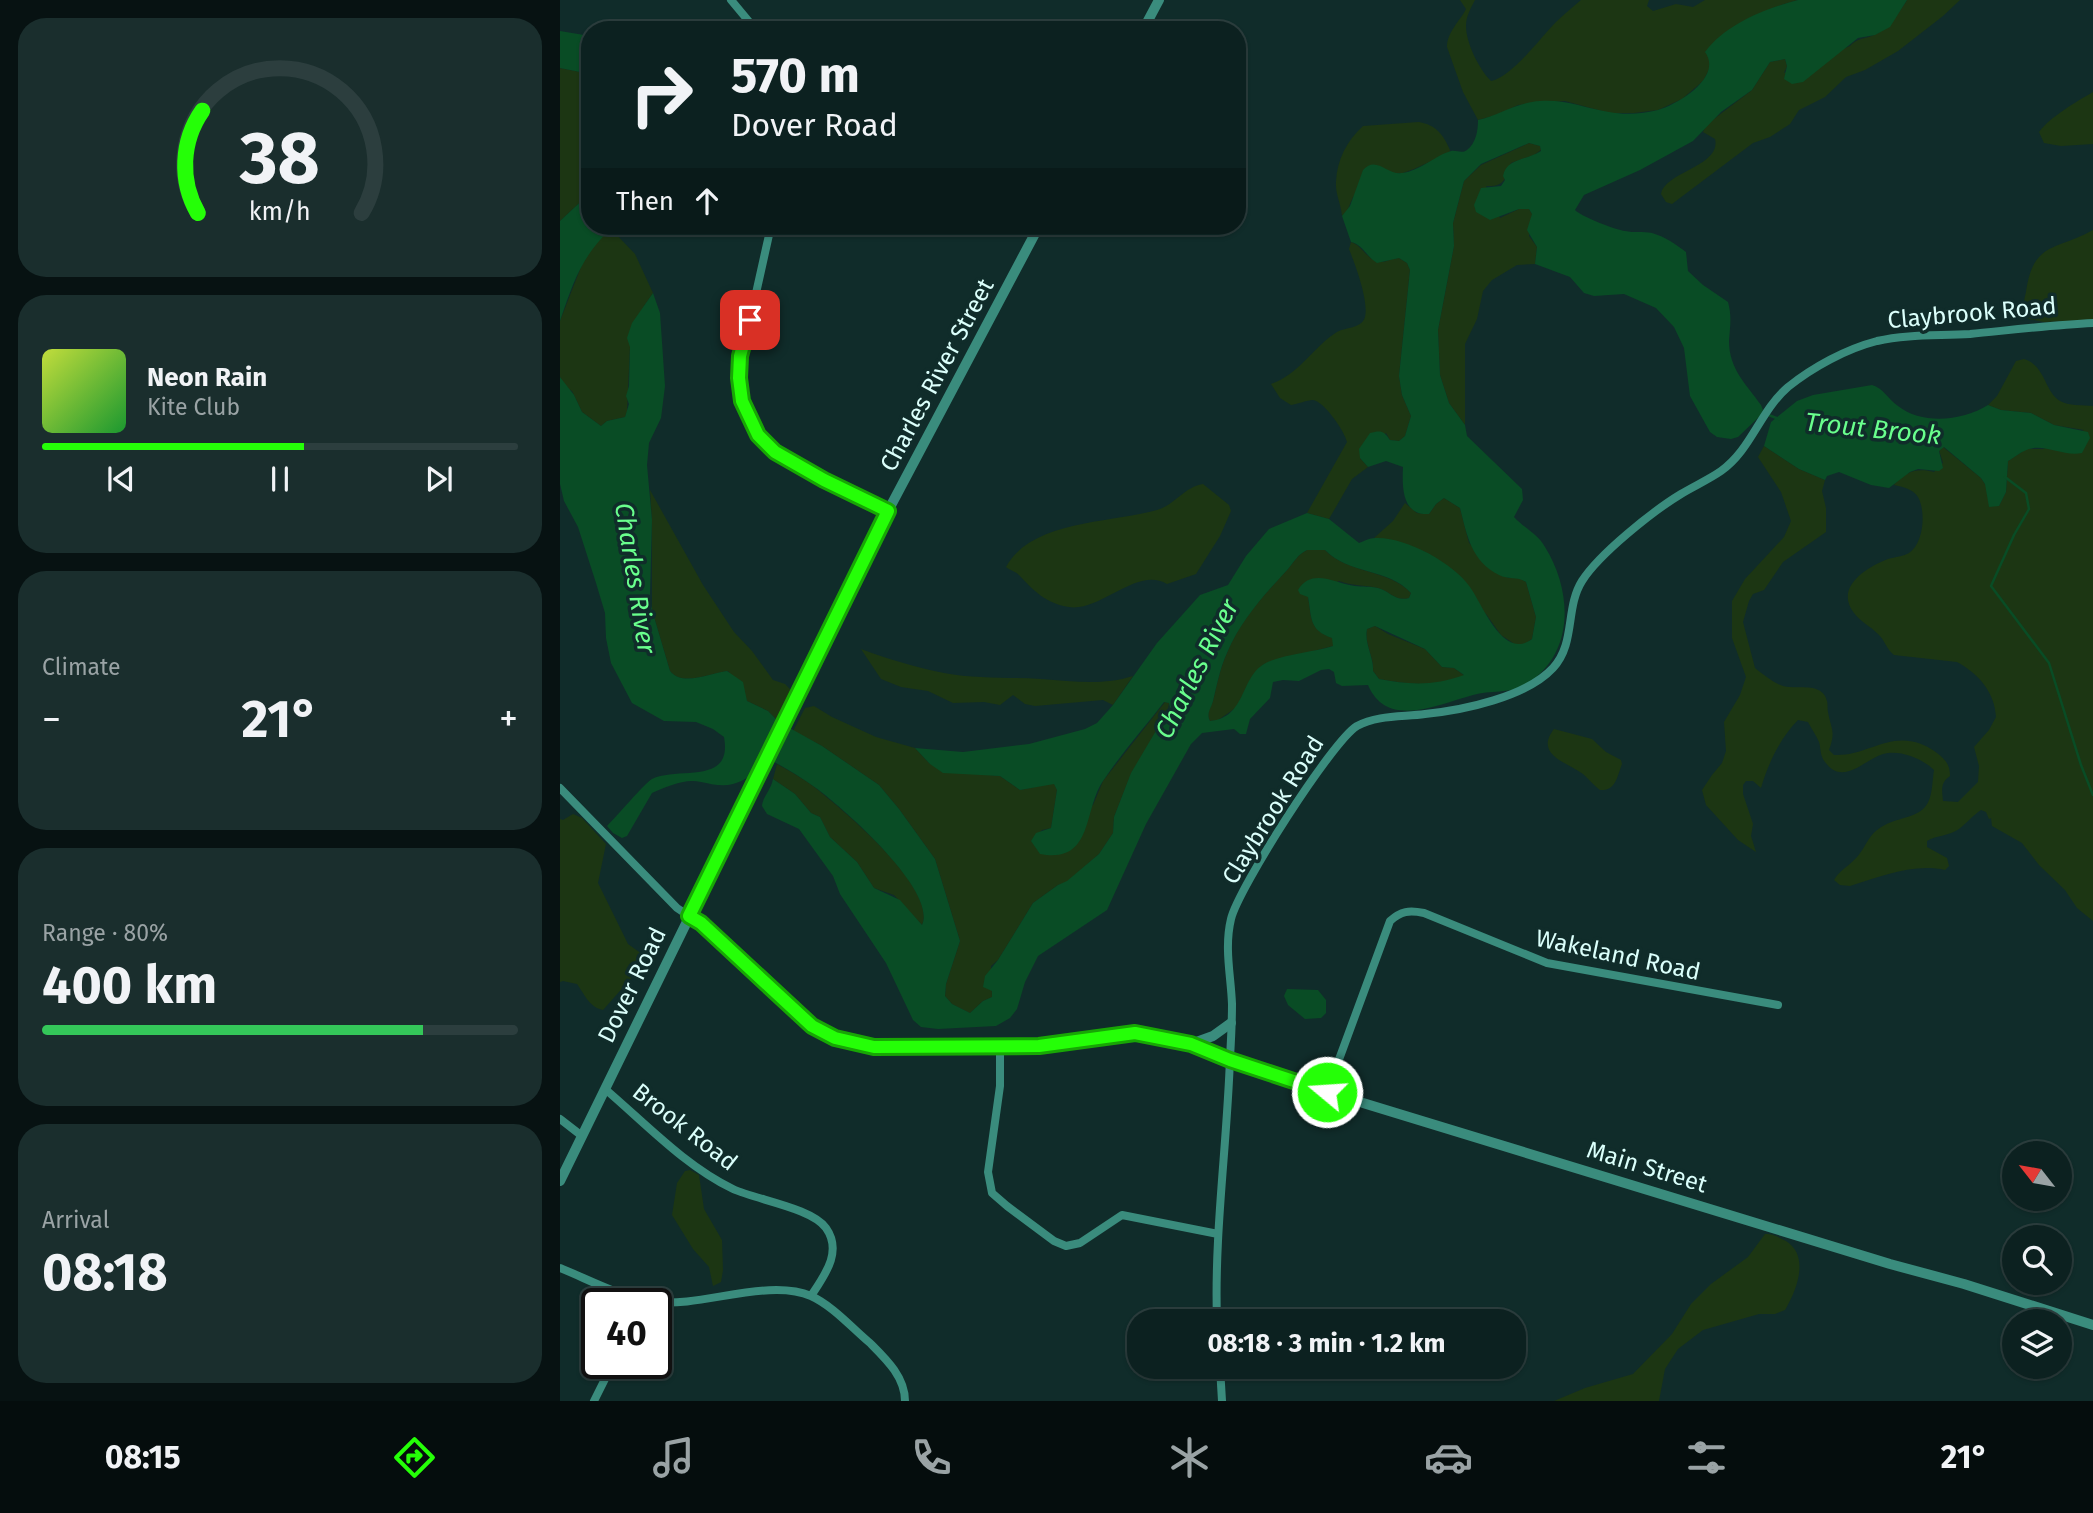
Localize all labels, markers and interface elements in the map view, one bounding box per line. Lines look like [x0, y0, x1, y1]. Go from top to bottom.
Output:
text: 570 m [731, 46, 860, 105]
icon: right [616, 49, 707, 140]
text: Dover Road [731, 106, 898, 144]
text: 38 [239, 116, 320, 203]
icon: ahead [688, 182, 726, 220]
text: Then [616, 186, 674, 217]
text: km/h [249, 197, 311, 227]
street label: Charles River Street [874, 274, 1000, 476]
pin [720, 290, 780, 350]
street label: Claybrook Road [1886, 292, 2058, 334]
icon: arrive [731, 301, 769, 339]
text: Neon Rain [147, 362, 267, 393]
text: Kite Club [147, 393, 240, 421]
water label: Trout Brook [1803, 406, 1943, 452]
icon: previous [102, 460, 140, 498]
icon: pause [261, 460, 299, 498]
icon: next [420, 460, 458, 498]
water label: Charles River [608, 500, 662, 657]
water label: Charles River [1149, 593, 1246, 744]
text: Climate [42, 653, 121, 681]
text: 21° [242, 688, 319, 751]
text: − [42, 696, 61, 742]
text: + [499, 696, 518, 742]
street label: Claybrook Road [1216, 731, 1330, 889]
text: Range · 80% [42, 919, 168, 947]
street label: Dover Road [592, 923, 672, 1047]
street label: Wakeland Road [1533, 924, 1703, 986]
text: 400 km [42, 954, 217, 1017]
position arrow [1290, 1055, 1364, 1129]
street label: Brook Road [627, 1077, 743, 1177]
street label: Main Street [1584, 1135, 1711, 1199]
north arrow [2002, 1141, 2072, 1211]
map controls [2002, 1141, 2072, 1379]
text: Arrival [42, 1206, 109, 1234]
button: search [2002, 1225, 2072, 1295]
text: 08:18 [42, 1241, 168, 1304]
speed limit sign: 40 [581, 1288, 672, 1379]
button: layers [2002, 1309, 2072, 1379]
text: 08:18 · 3 min · 1.2 km [1207, 1328, 1446, 1359]
icon: directions [390, 1433, 439, 1482]
icon: music [649, 1433, 698, 1482]
icon: phone [907, 1433, 956, 1482]
icon: climate [1165, 1433, 1214, 1482]
icon: car [1424, 1433, 1473, 1482]
icon: filters [1682, 1433, 1731, 1482]
text: 08:15 [105, 1438, 181, 1476]
text: 21° [1941, 1438, 1988, 1476]

